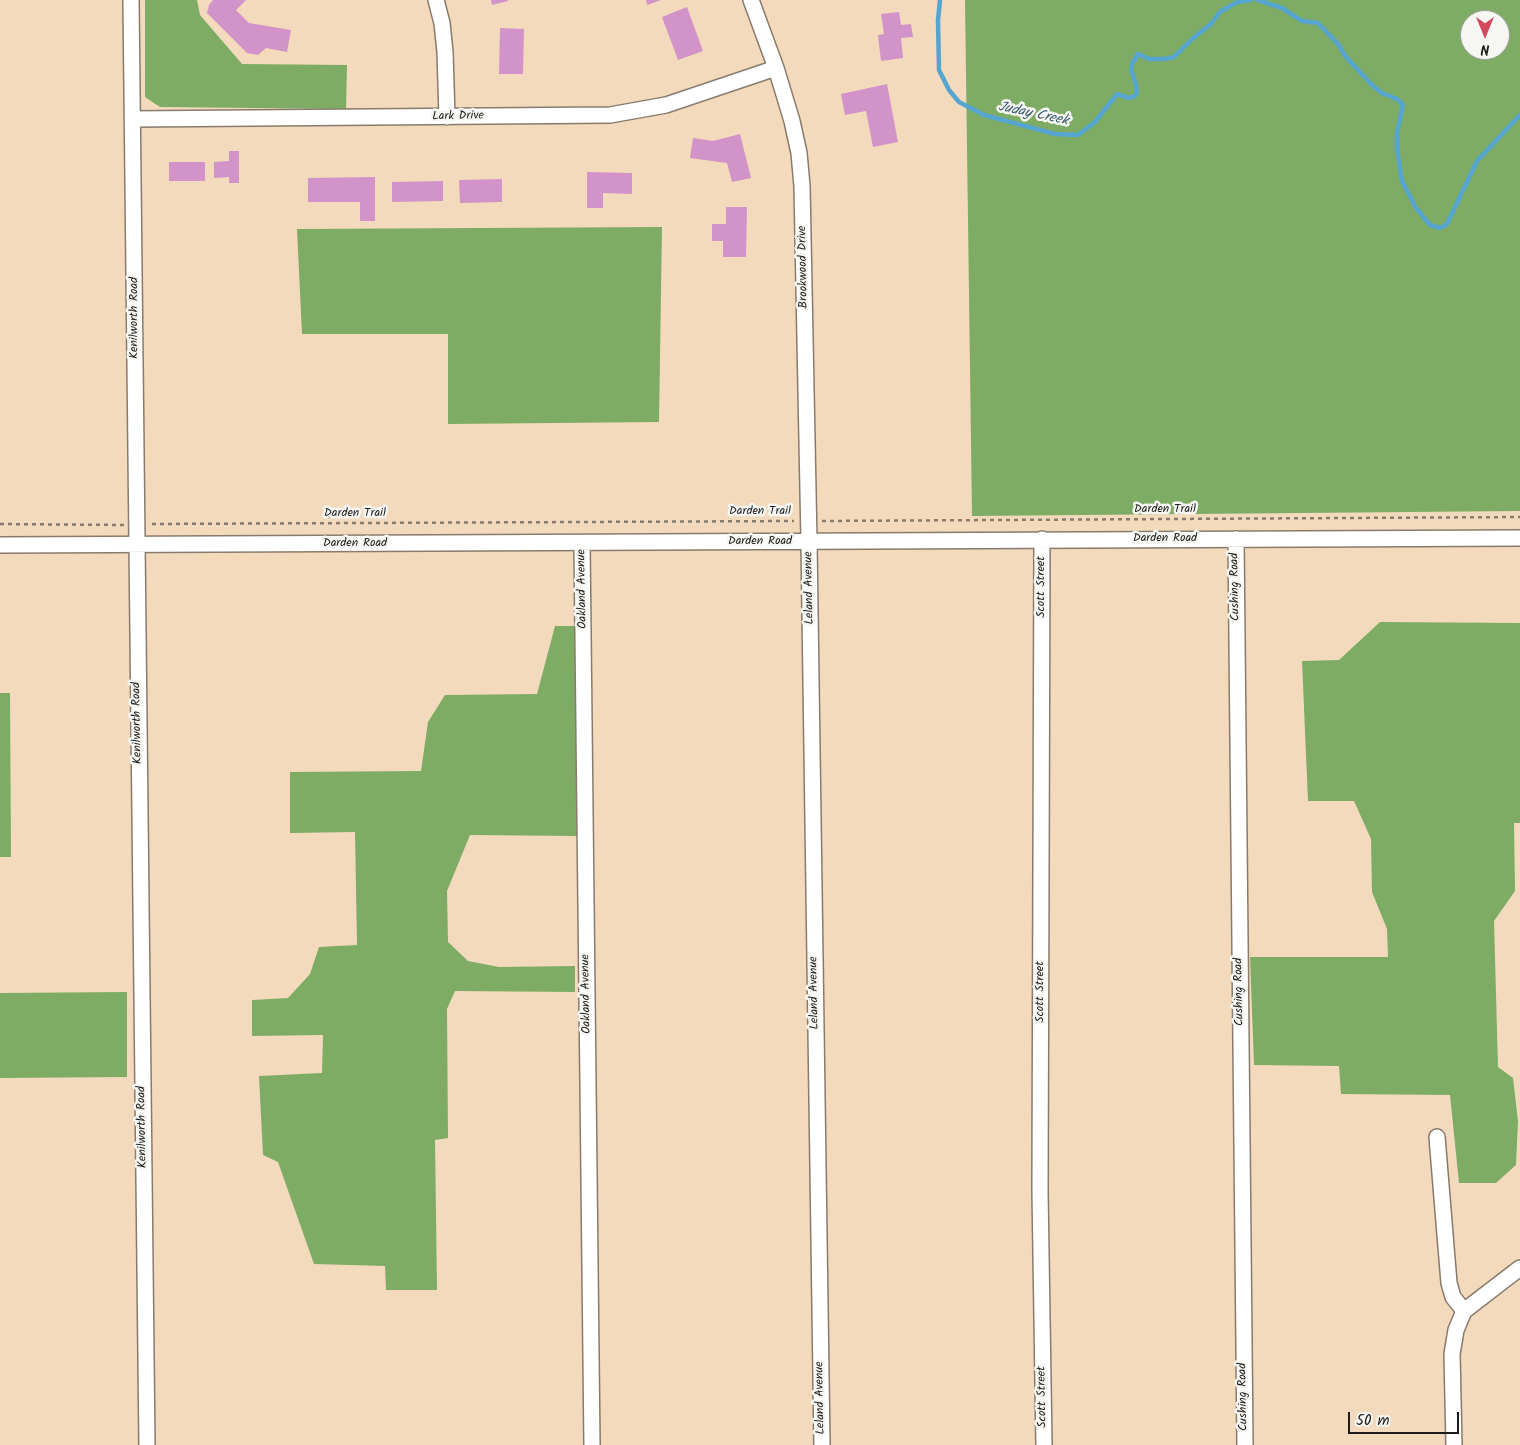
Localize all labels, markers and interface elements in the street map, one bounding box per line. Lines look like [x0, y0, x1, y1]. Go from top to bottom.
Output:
north arrow [1460, 10, 1510, 60]
text: N [1481, 38, 1489, 60]
water label: Juday Creek [996, 99, 1070, 131]
street label: Lark Drive [432, 109, 484, 125]
street label: Brookwood Drive [796, 225, 812, 309]
street label: Kenilworth Road [128, 277, 142, 359]
street label: Darden Trail [1134, 503, 1196, 517]
street label: Darden Trail [729, 505, 791, 519]
street label: Darden Trail [324, 507, 386, 521]
street label: Darden Road [1133, 532, 1197, 546]
street label: Darden Road [728, 535, 792, 549]
street label: Darden Road [323, 537, 387, 551]
street label: Oakland Avenue [575, 549, 591, 629]
street label: Leland Avenue [802, 551, 818, 625]
street label: Cushing Road [1228, 553, 1244, 621]
street label: Scott Street [1035, 556, 1049, 618]
street label: Kenilworth Road [130, 682, 146, 764]
street label: Oakland Avenue [579, 954, 595, 1034]
street label: Leland Avenue [807, 956, 823, 1030]
street label: Cushing Road [1232, 958, 1248, 1026]
street label: Scott Street [1034, 961, 1048, 1023]
street label: Kenilworth Road [135, 1086, 151, 1168]
street label: Leland Avenue [813, 1361, 829, 1435]
street label: Cushing Road [1236, 1363, 1252, 1431]
street label: Scott Street [1035, 1366, 1051, 1428]
scale bar [1350, 1402, 1461, 1434]
text: 50 m [1356, 1409, 1390, 1433]

